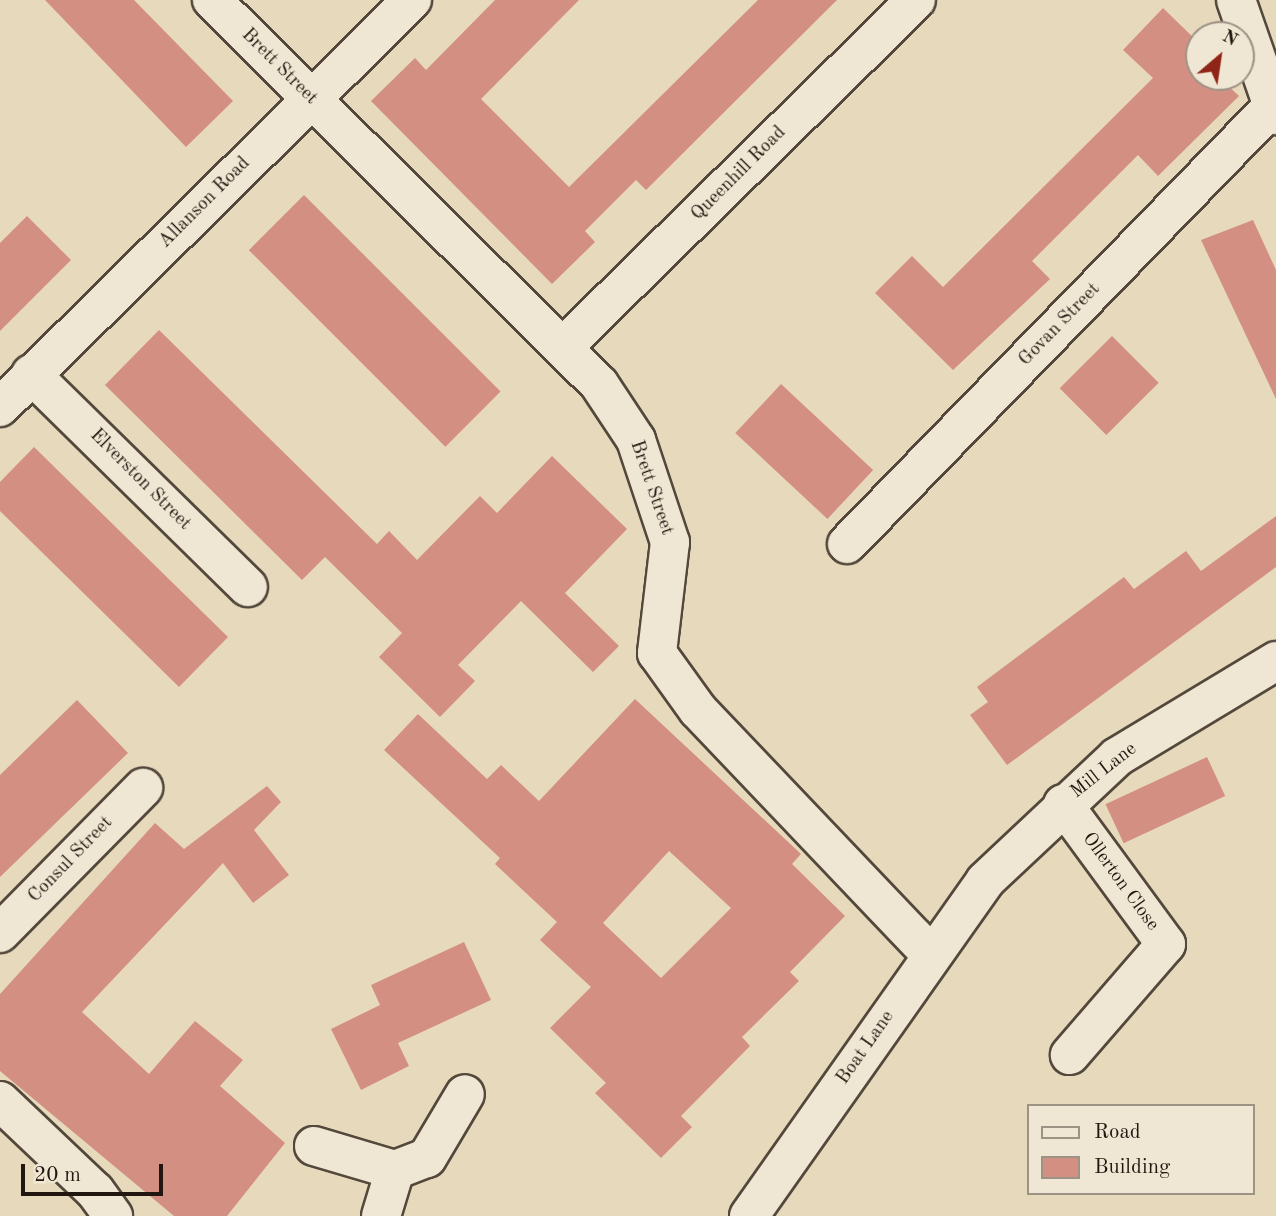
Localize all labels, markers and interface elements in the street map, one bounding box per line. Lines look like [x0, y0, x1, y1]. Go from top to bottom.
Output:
north arrow [1185, 21, 1255, 91]
street label: Brett Street [236, 24, 322, 110]
text: N [1218, 27, 1240, 51]
street label: Queenhill Road [687, 122, 791, 226]
street label: Allanson Road [155, 153, 255, 253]
street label: Govan Street [1015, 279, 1105, 371]
street label: Elverston Street [84, 424, 196, 536]
street label: Brett Street [624, 438, 678, 538]
street label: Mill Lane [1066, 738, 1142, 804]
street label: Consul Street [24, 812, 118, 908]
street label: Ollerton Close [1077, 828, 1163, 936]
street label: Boat Lane [832, 1007, 900, 1089]
legend [1028, 1104, 1255, 1195]
text: Road [1094, 1122, 1141, 1143]
scale bar [24, 1150, 166, 1194]
text: Building [1094, 1157, 1170, 1178]
text: 20 m [34, 1165, 81, 1186]

